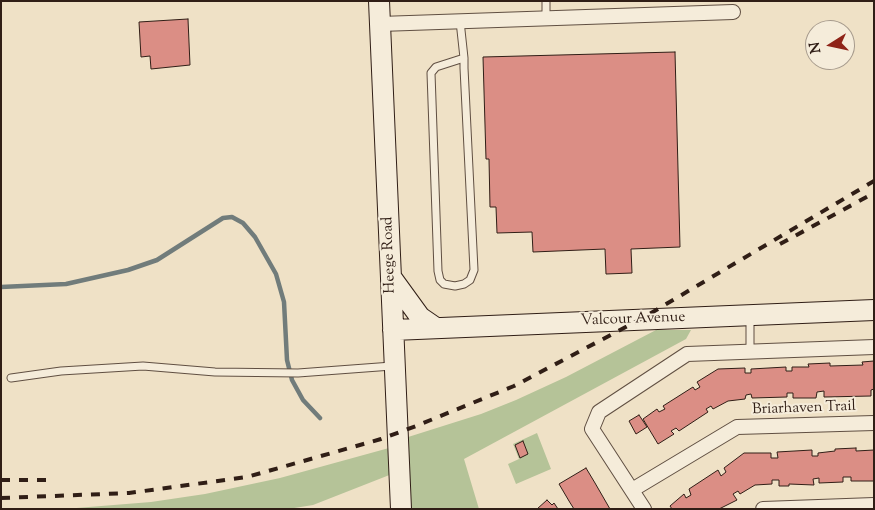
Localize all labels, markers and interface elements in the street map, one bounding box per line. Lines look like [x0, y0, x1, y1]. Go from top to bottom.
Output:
north arrow [805, 20, 855, 70]
text: N [805, 40, 827, 55]
street label: Heege Road [380, 216, 400, 294]
street label: Valcour Avenue [580, 309, 686, 331]
street label: Briarhaven Trail [752, 398, 856, 420]

